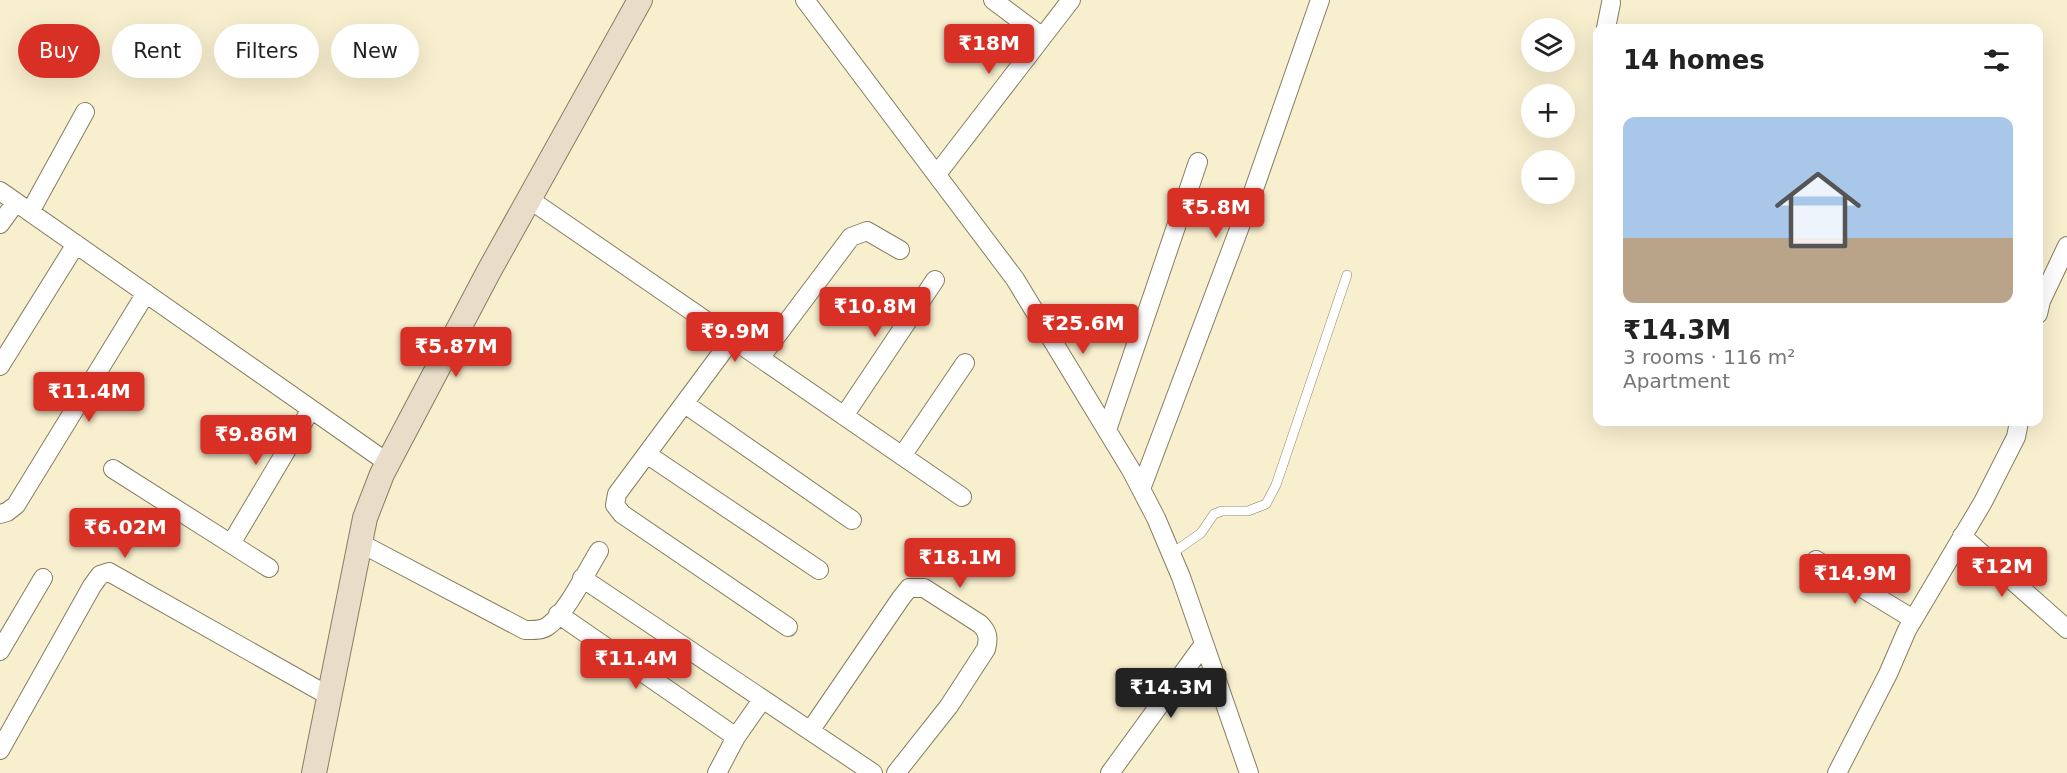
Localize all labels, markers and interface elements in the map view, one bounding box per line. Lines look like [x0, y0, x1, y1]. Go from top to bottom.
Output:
map controls [1521, 18, 1575, 204]
button: layers [1521, 18, 1575, 72]
chip: Buy [18, 24, 100, 78]
chip: Rent [112, 24, 202, 78]
chip: Filters [214, 24, 319, 78]
chip: New [331, 24, 419, 78]
pin: ₹18M [953, 24, 1025, 75]
text: ₹18M [958, 31, 1020, 55]
icon: filters [1980, 44, 2013, 77]
text: 14 homes [1623, 45, 1765, 75]
button: + [1521, 84, 1575, 138]
button: − [1521, 150, 1575, 204]
icon: home [1764, 156, 1872, 264]
pin: ₹5.8M [1174, 188, 1258, 239]
text: ₹5.8M [1181, 195, 1251, 219]
pin: ₹10.8M [826, 287, 924, 338]
text: ₹10.8M [833, 294, 917, 318]
pin: ₹25.6M [1034, 304, 1132, 355]
text: ₹25.6M [1041, 311, 1125, 335]
pin: ₹9.9M [693, 312, 777, 363]
text: ₹14.3M [1623, 315, 1731, 345]
text: ₹9.9M [700, 319, 770, 343]
pin: ₹5.87M [407, 327, 505, 378]
text: ₹5.87M [414, 334, 498, 358]
text: 3 rooms · 116 m² [1623, 345, 1795, 369]
text: Apartment [1623, 369, 1730, 393]
pin: ₹11.4M [40, 372, 138, 423]
text: ₹11.4M [47, 379, 131, 403]
pin: ₹9.86M [207, 415, 305, 466]
text: ₹9.86M [214, 422, 298, 446]
pin: ₹6.02M [76, 508, 174, 559]
text: ₹6.02M [83, 515, 167, 539]
pin: ₹18.1M [911, 538, 1009, 589]
text: ₹18.1M [918, 545, 1002, 569]
pin: ₹12M [1966, 547, 2038, 598]
pin: ₹14.9M [1806, 554, 1904, 605]
text: ₹12M [1971, 554, 2033, 578]
text: ₹14.9M [1813, 561, 1897, 585]
pin: ₹11.4M [587, 639, 685, 690]
text: ₹11.4M [594, 646, 678, 670]
pin: ₹14.3M [1122, 668, 1220, 719]
text: ₹14.3M [1129, 675, 1213, 699]

